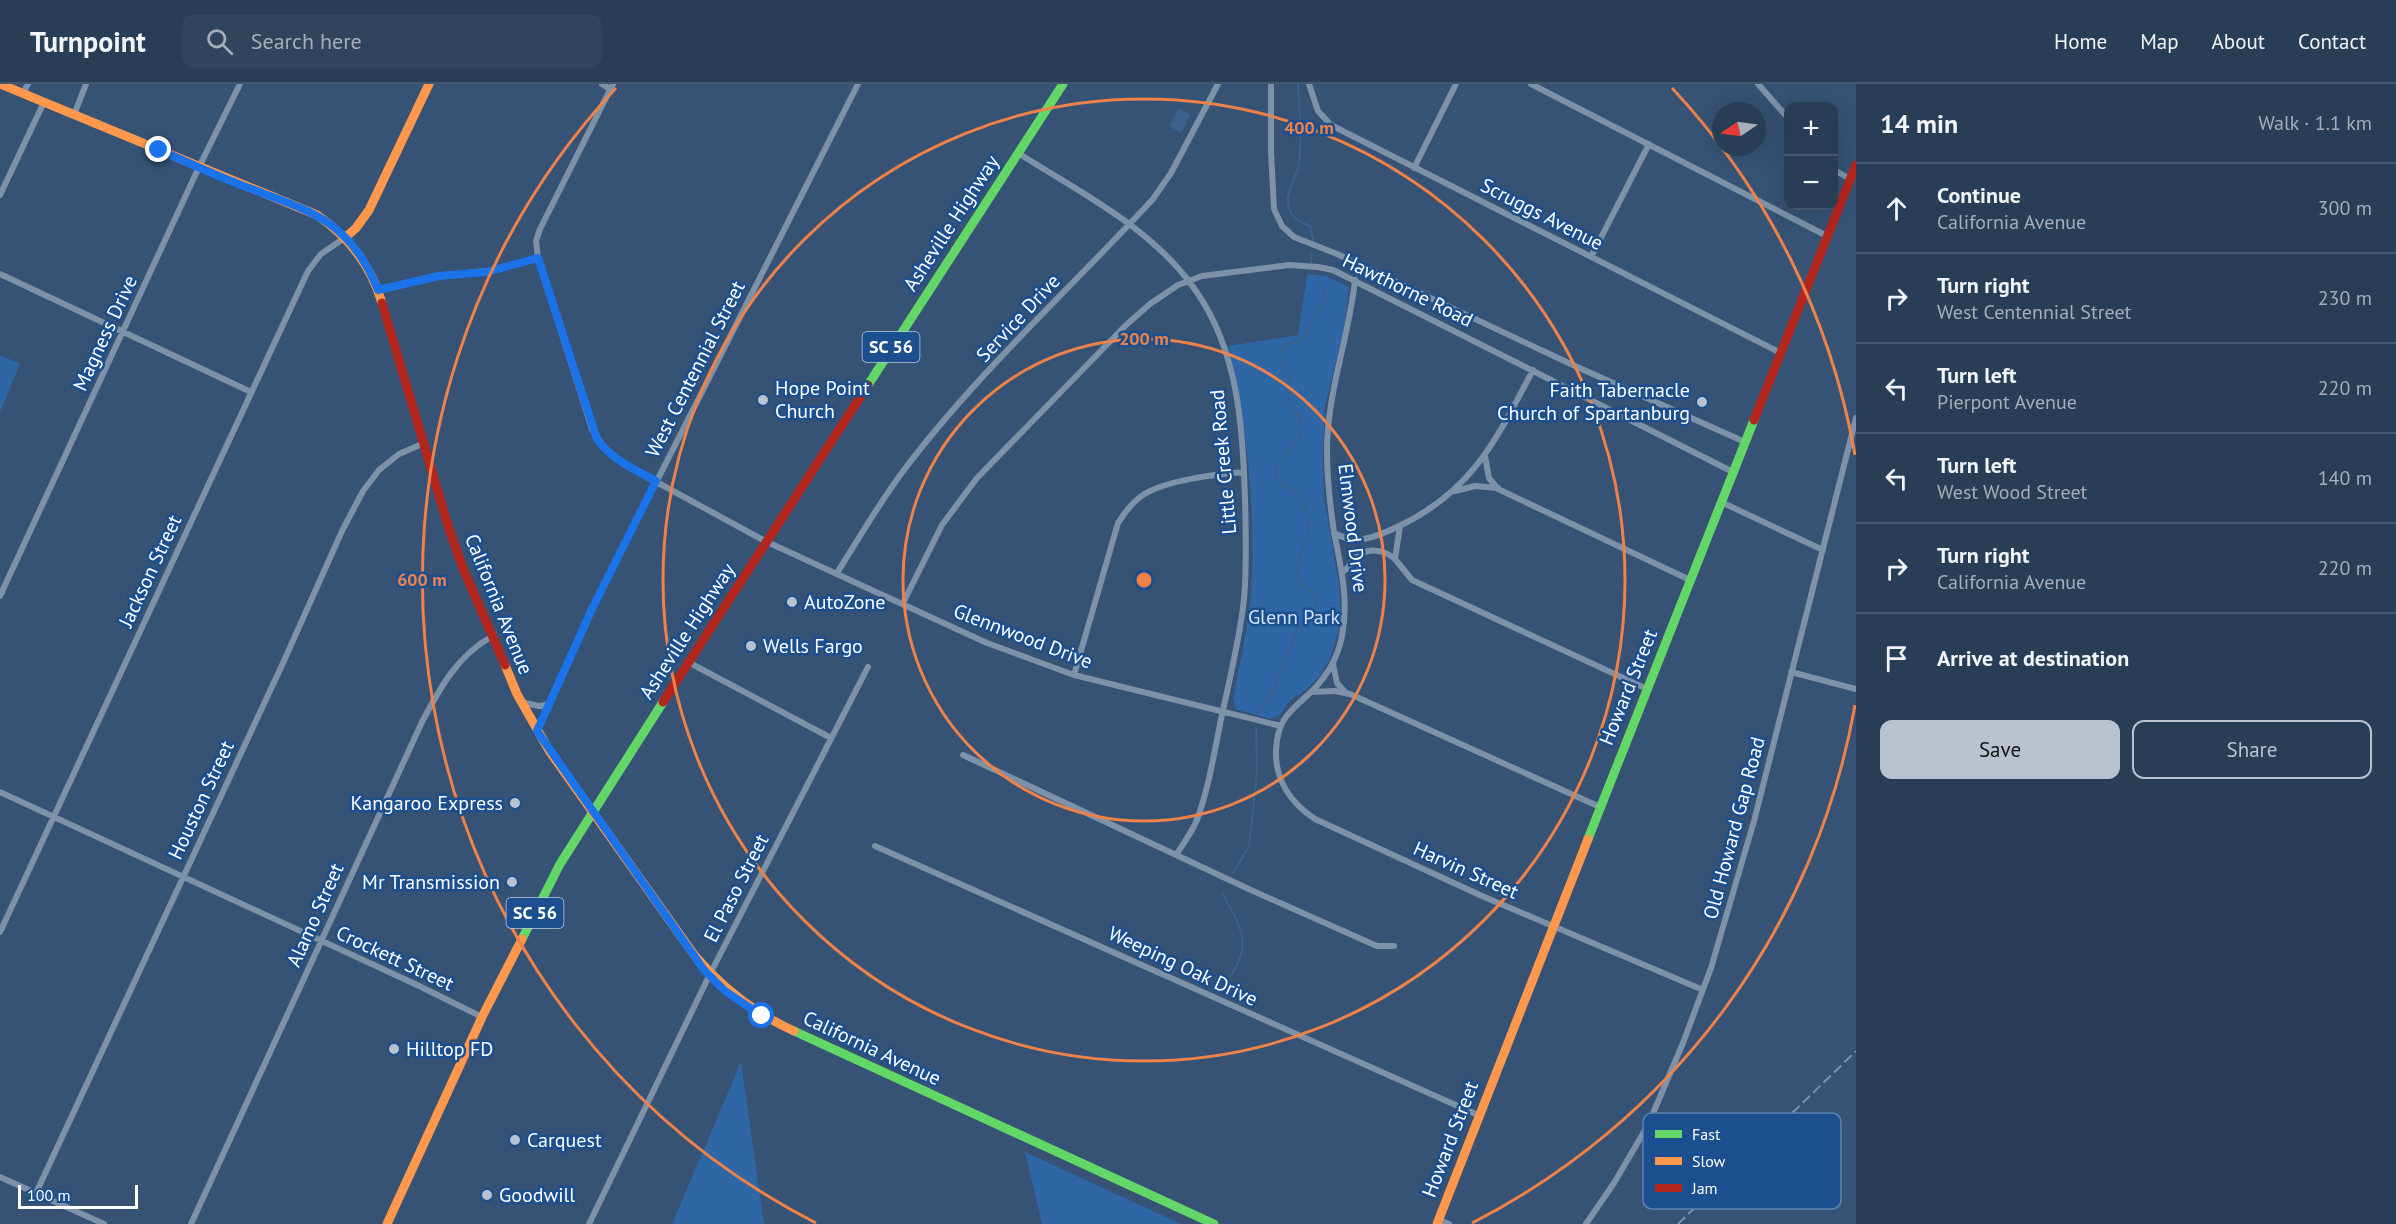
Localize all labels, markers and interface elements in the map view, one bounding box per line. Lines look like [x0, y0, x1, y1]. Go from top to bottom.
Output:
search box [182, 14, 602, 68]
text: Turnpoint [30, 23, 146, 60]
icon: search [203, 25, 236, 58]
text: Search here [251, 27, 362, 55]
text: Home [2054, 28, 2107, 55]
text: Map [2140, 28, 2179, 55]
text: About [2212, 28, 2265, 55]
text: Contact [2298, 28, 2366, 55]
north arrow [1712, 102, 1766, 156]
map controls [1784, 102, 1838, 210]
button: + [1784, 102, 1838, 156]
text: 14 min [1880, 107, 1958, 140]
text: Walk · 1.1 km [2258, 110, 2372, 136]
text: 400 m [1284, 116, 1334, 139]
route end [145, 136, 171, 162]
street label: Asheville Highway [897, 149, 1005, 296]
button: − [1784, 156, 1838, 210]
street label: Scruggs Avenue [1476, 172, 1608, 256]
text: Continue [1937, 181, 2021, 209]
icon: ahead [1880, 192, 1913, 225]
text: 300 m [2318, 195, 2372, 221]
text: California Avenue [1937, 209, 2086, 235]
street label: Hawthorne Road [1338, 247, 1478, 333]
street label: Service Drive [970, 268, 1066, 368]
street label: Magness Drive [67, 271, 143, 395]
text: Turn right [1937, 271, 2029, 299]
street label: West Centennial Street [639, 276, 751, 462]
icon: right [1880, 282, 1913, 315]
text: 230 m [2318, 285, 2372, 311]
text: West Centennial Street [1937, 299, 2131, 325]
text: 200 m [1119, 327, 1169, 350]
road number: SC 56 [862, 332, 920, 362]
text: Turn left [1937, 361, 2017, 389]
icon: left [1880, 372, 1913, 405]
place label: Hope Point Church [775, 375, 870, 424]
text: 220 m [2318, 375, 2372, 401]
place label: Faith Tabernacle Church of Spartanburg [1497, 377, 1690, 426]
street label: Little Creek Road [1204, 389, 1242, 535]
text: Pierpont Avenue [1937, 389, 2077, 415]
marker: Hope Point Church [756, 393, 770, 407]
marker: Faith Tabernacle Church of Spartanburg [1695, 395, 1709, 409]
text: Turn left [1937, 451, 2017, 479]
street label: Elmwood Drive [1332, 462, 1374, 594]
icon: left [1880, 462, 1913, 495]
text: 140 m [2318, 465, 2372, 491]
text: West Wood Street [1937, 479, 2087, 505]
street label: Jackson Street [112, 511, 187, 632]
street label: California Avenue [459, 530, 539, 678]
text: Turn right [1937, 541, 2029, 569]
icon: right [1880, 552, 1913, 585]
text: 220 m [2318, 555, 2372, 581]
street label: Asheville Highway [633, 557, 741, 704]
text: 600 m [397, 568, 447, 591]
text: California Avenue [1937, 569, 2086, 595]
centre of rings [1134, 570, 1154, 590]
place label: AutoZone [804, 589, 885, 615]
marker: AutoZone [785, 595, 799, 609]
street label: Glennwood Drive [950, 598, 1096, 674]
park label: Glenn Park [1248, 604, 1341, 630]
street label: Howard Street [1593, 625, 1663, 749]
place label: Wells Fargo [763, 633, 863, 659]
marker: Wells Fargo [744, 639, 758, 653]
icon: arrive [1880, 642, 1913, 675]
text: Arrive at destination [1937, 644, 2129, 672]
button: Save [1880, 720, 2120, 779]
button: Share [2132, 720, 2372, 779]
street label: Old Howard Gap Road [1697, 734, 1771, 922]
street label: Houston Street [162, 736, 240, 863]
place label: Kangaroo Express [351, 790, 503, 816]
marker: Kangaroo Express [508, 796, 522, 810]
street label: El Paso Street [698, 829, 774, 946]
street label: Harvin Street [1409, 835, 1523, 905]
street label: Alamo Street [281, 859, 350, 971]
place label: Mr Transmission [362, 869, 500, 895]
marker: Mr Transmission [505, 875, 519, 889]
road number: SC 56 [506, 898, 564, 928]
street label: Crockett Street [332, 919, 458, 997]
street label: Weeping Oak Drive [1104, 920, 1262, 1012]
route start [748, 1002, 774, 1028]
street label: California Avenue [799, 1005, 945, 1091]
place label: Hilltop FD [406, 1036, 493, 1062]
marker: Hilltop FD [387, 1042, 401, 1056]
street label: Howard Street [1416, 1077, 1484, 1201]
legend [1643, 1113, 1841, 1209]
text: Fast [1692, 1124, 1721, 1144]
place label: Carquest [527, 1127, 602, 1153]
marker: Carquest [508, 1133, 522, 1147]
text: Slow [1692, 1151, 1726, 1171]
text: Jam [1691, 1178, 1718, 1198]
scale bar [18, 1182, 138, 1210]
place label: Goodwill [499, 1182, 575, 1208]
text: 100 m [27, 1185, 70, 1205]
marker: Goodwill [480, 1188, 494, 1202]

